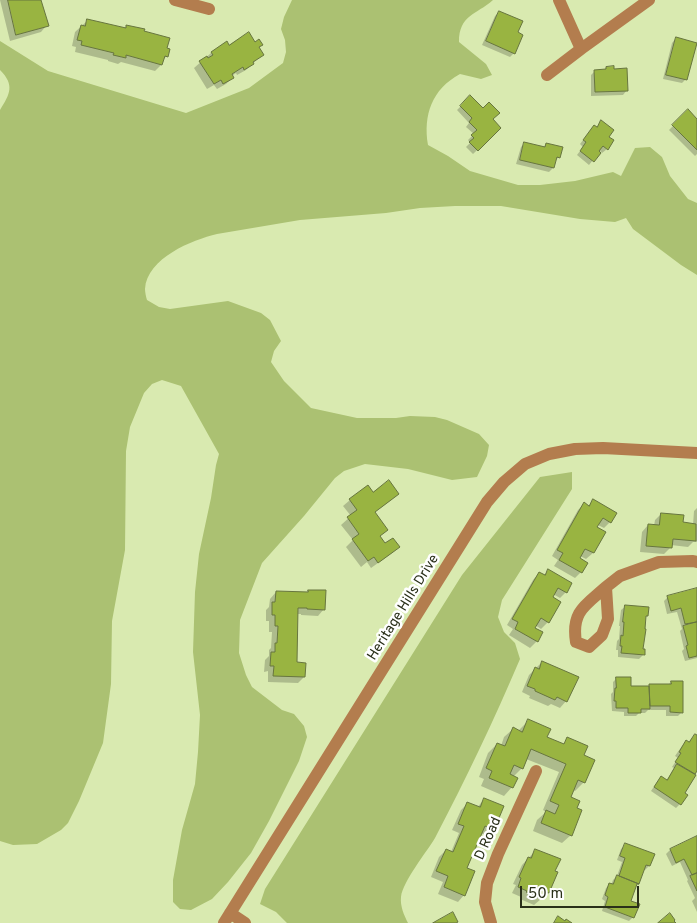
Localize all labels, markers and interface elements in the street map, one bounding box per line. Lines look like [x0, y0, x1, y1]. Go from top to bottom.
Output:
street label: Heritage Hills Drive [365, 552, 443, 664]
street label: D Road [472, 815, 506, 863]
scale bar [522, 876, 641, 908]
text: 50 m [528, 885, 563, 904]

